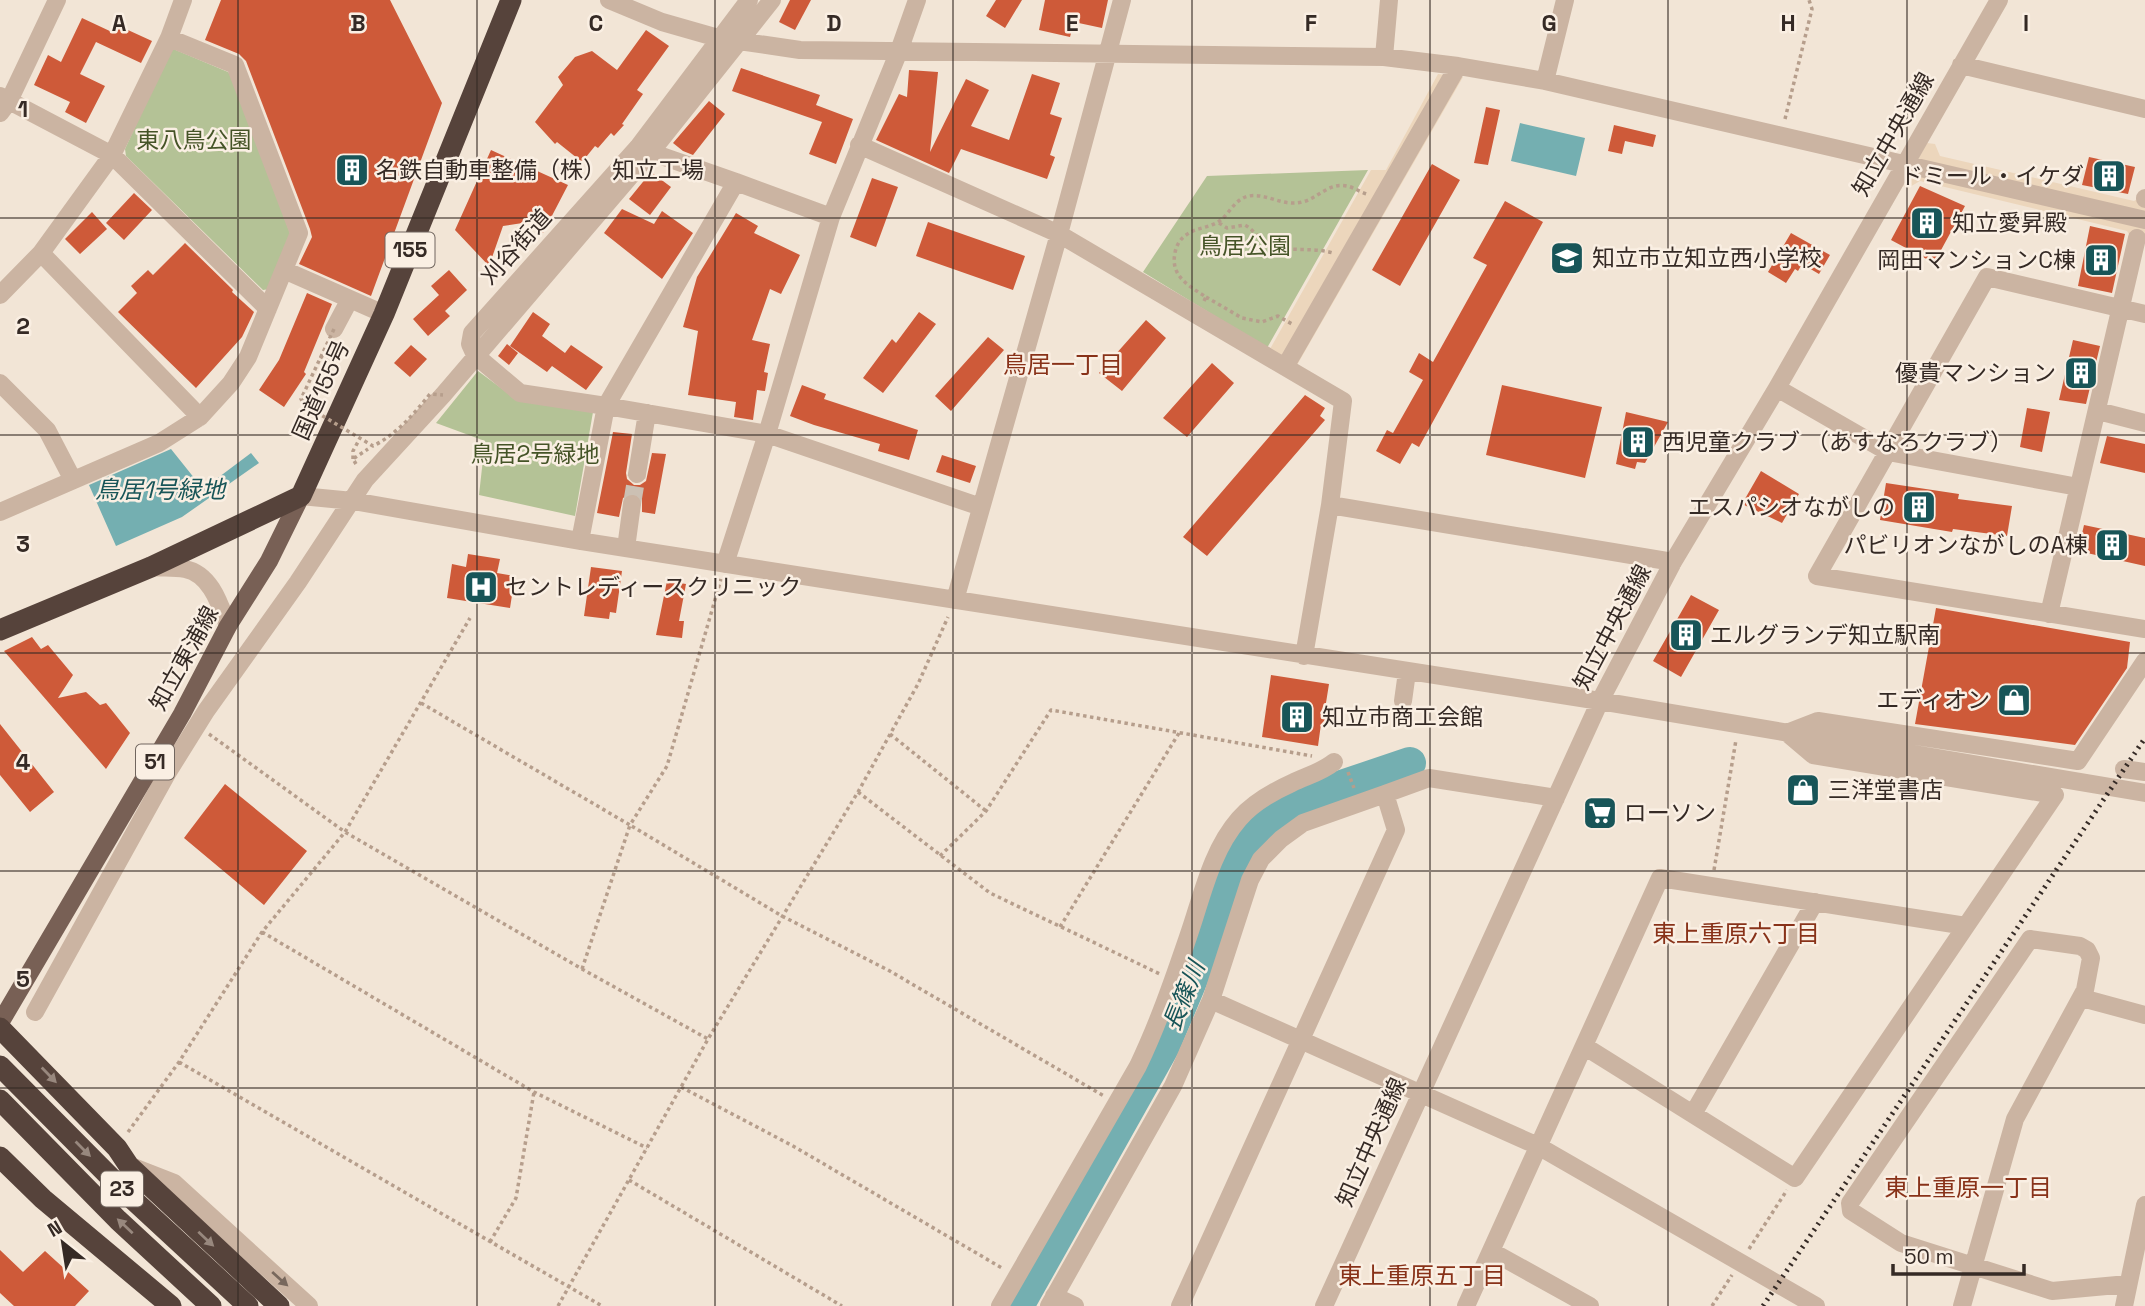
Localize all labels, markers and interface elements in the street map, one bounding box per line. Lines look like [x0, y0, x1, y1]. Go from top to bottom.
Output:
text: A [112, 8, 127, 38]
text: B [350, 8, 366, 38]
text: C [589, 8, 603, 38]
text: D [826, 8, 842, 38]
text: E [1066, 8, 1078, 38]
text: F [1305, 8, 1317, 38]
text: G [1541, 8, 1557, 38]
text: H [1780, 8, 1796, 38]
text: I [2023, 8, 2029, 38]
street label: 知立中央通線 [1846, 67, 1940, 201]
text: 1 [18, 94, 28, 124]
park label: 東八鳥公園 [137, 125, 252, 155]
building icon: 名鉄自動車整備（株） 知立工場 [333, 151, 371, 189]
place label: 名鉄自動車整備（株） 知立工場 [376, 155, 704, 185]
building icon: ドミール・イケダ [2090, 157, 2128, 195]
place label: ドミール・イケダ [1900, 161, 2084, 191]
street label: 刈谷街道 [474, 203, 558, 291]
building icon: 知立愛昇殿 [1908, 204, 1946, 242]
place label: 知立愛昇殿 [1952, 208, 2067, 238]
park label: 鳥居公園 [1199, 231, 1291, 261]
road number: 155 [386, 232, 434, 268]
school or university icon: 知立市立知立西小学校 [1548, 239, 1586, 277]
building icon: 岡田マンションC棟 [2082, 241, 2120, 279]
place label: 知立市立知立西小学校 [1592, 243, 1822, 273]
place label: 岡田マンションC棟 [1877, 245, 2076, 275]
text: 2 [16, 311, 30, 341]
street label: 国道155号 [286, 335, 356, 445]
district label: 鳥居一丁目 [1003, 349, 1123, 380]
building icon: 優貴マンション [2062, 354, 2100, 392]
place label: 優貴マンション [1895, 358, 2056, 388]
building icon: 西児童クラブ （あすなろクラブ） [1619, 423, 1657, 461]
place label: 西児童クラブ （あすなろクラブ） [1662, 427, 2013, 457]
park label: 鳥居2号緑地 [471, 439, 599, 469]
water label: 鳥居1号緑地 [95, 474, 228, 505]
building icon: エスパシオながしの [1900, 488, 1938, 526]
place label: エスパシオながしの [1688, 492, 1895, 522]
building icon: パビリオンながしのA棟 [2093, 526, 2131, 564]
text: 3 [16, 529, 30, 559]
place label: パビリオンながしのA棟 [1844, 530, 2088, 560]
street label: 知立中央通線 [1566, 559, 1658, 695]
hospital icon: セントレディースクリニック [462, 568, 500, 606]
place label: セントレディースクリニック [505, 572, 801, 602]
street label: 知立東浦線 [143, 600, 225, 716]
building icon: エルグランデ知立駅南 [1667, 616, 1705, 654]
place label: エルグランデ知立駅南 [1710, 620, 1940, 650]
shop icon: エディオン [1995, 681, 2033, 719]
place label: エディオン [1877, 685, 1990, 715]
building icon: 知立市商工会館 [1278, 698, 1316, 736]
place label: 知立市商工会館 [1322, 702, 1483, 732]
road number: 51 [136, 744, 174, 780]
text: 4 [16, 747, 31, 777]
shop icon: 三洋堂書店 [1784, 771, 1822, 809]
place label: 三洋堂書店 [1828, 775, 1943, 805]
supermarket icon: ローソン [1581, 794, 1619, 832]
place label: ローソン [1624, 798, 1716, 828]
district label: 東上重原六丁目 [1652, 918, 1820, 949]
water label: 長篠川 [1156, 954, 1213, 1035]
text: 5 [16, 964, 30, 994]
one-way arrow [40, 1067, 57, 1084]
street label: 知立中央通線 [1329, 1073, 1413, 1211]
one-way arrow [74, 1141, 91, 1158]
road number: 23 [101, 1172, 143, 1206]
district label: 東上重原一丁目 [1884, 1172, 2052, 1203]
north arrow [28, 1208, 98, 1278]
text: N [43, 1215, 67, 1243]
one-way arrow [117, 1219, 134, 1235]
one-way arrow [197, 1230, 214, 1246]
scale bar [1893, 1232, 2024, 1276]
text: 50 m [1904, 1243, 1954, 1270]
district label: 東上重原五丁目 [1338, 1260, 1506, 1291]
one-way arrow [271, 1271, 289, 1287]

